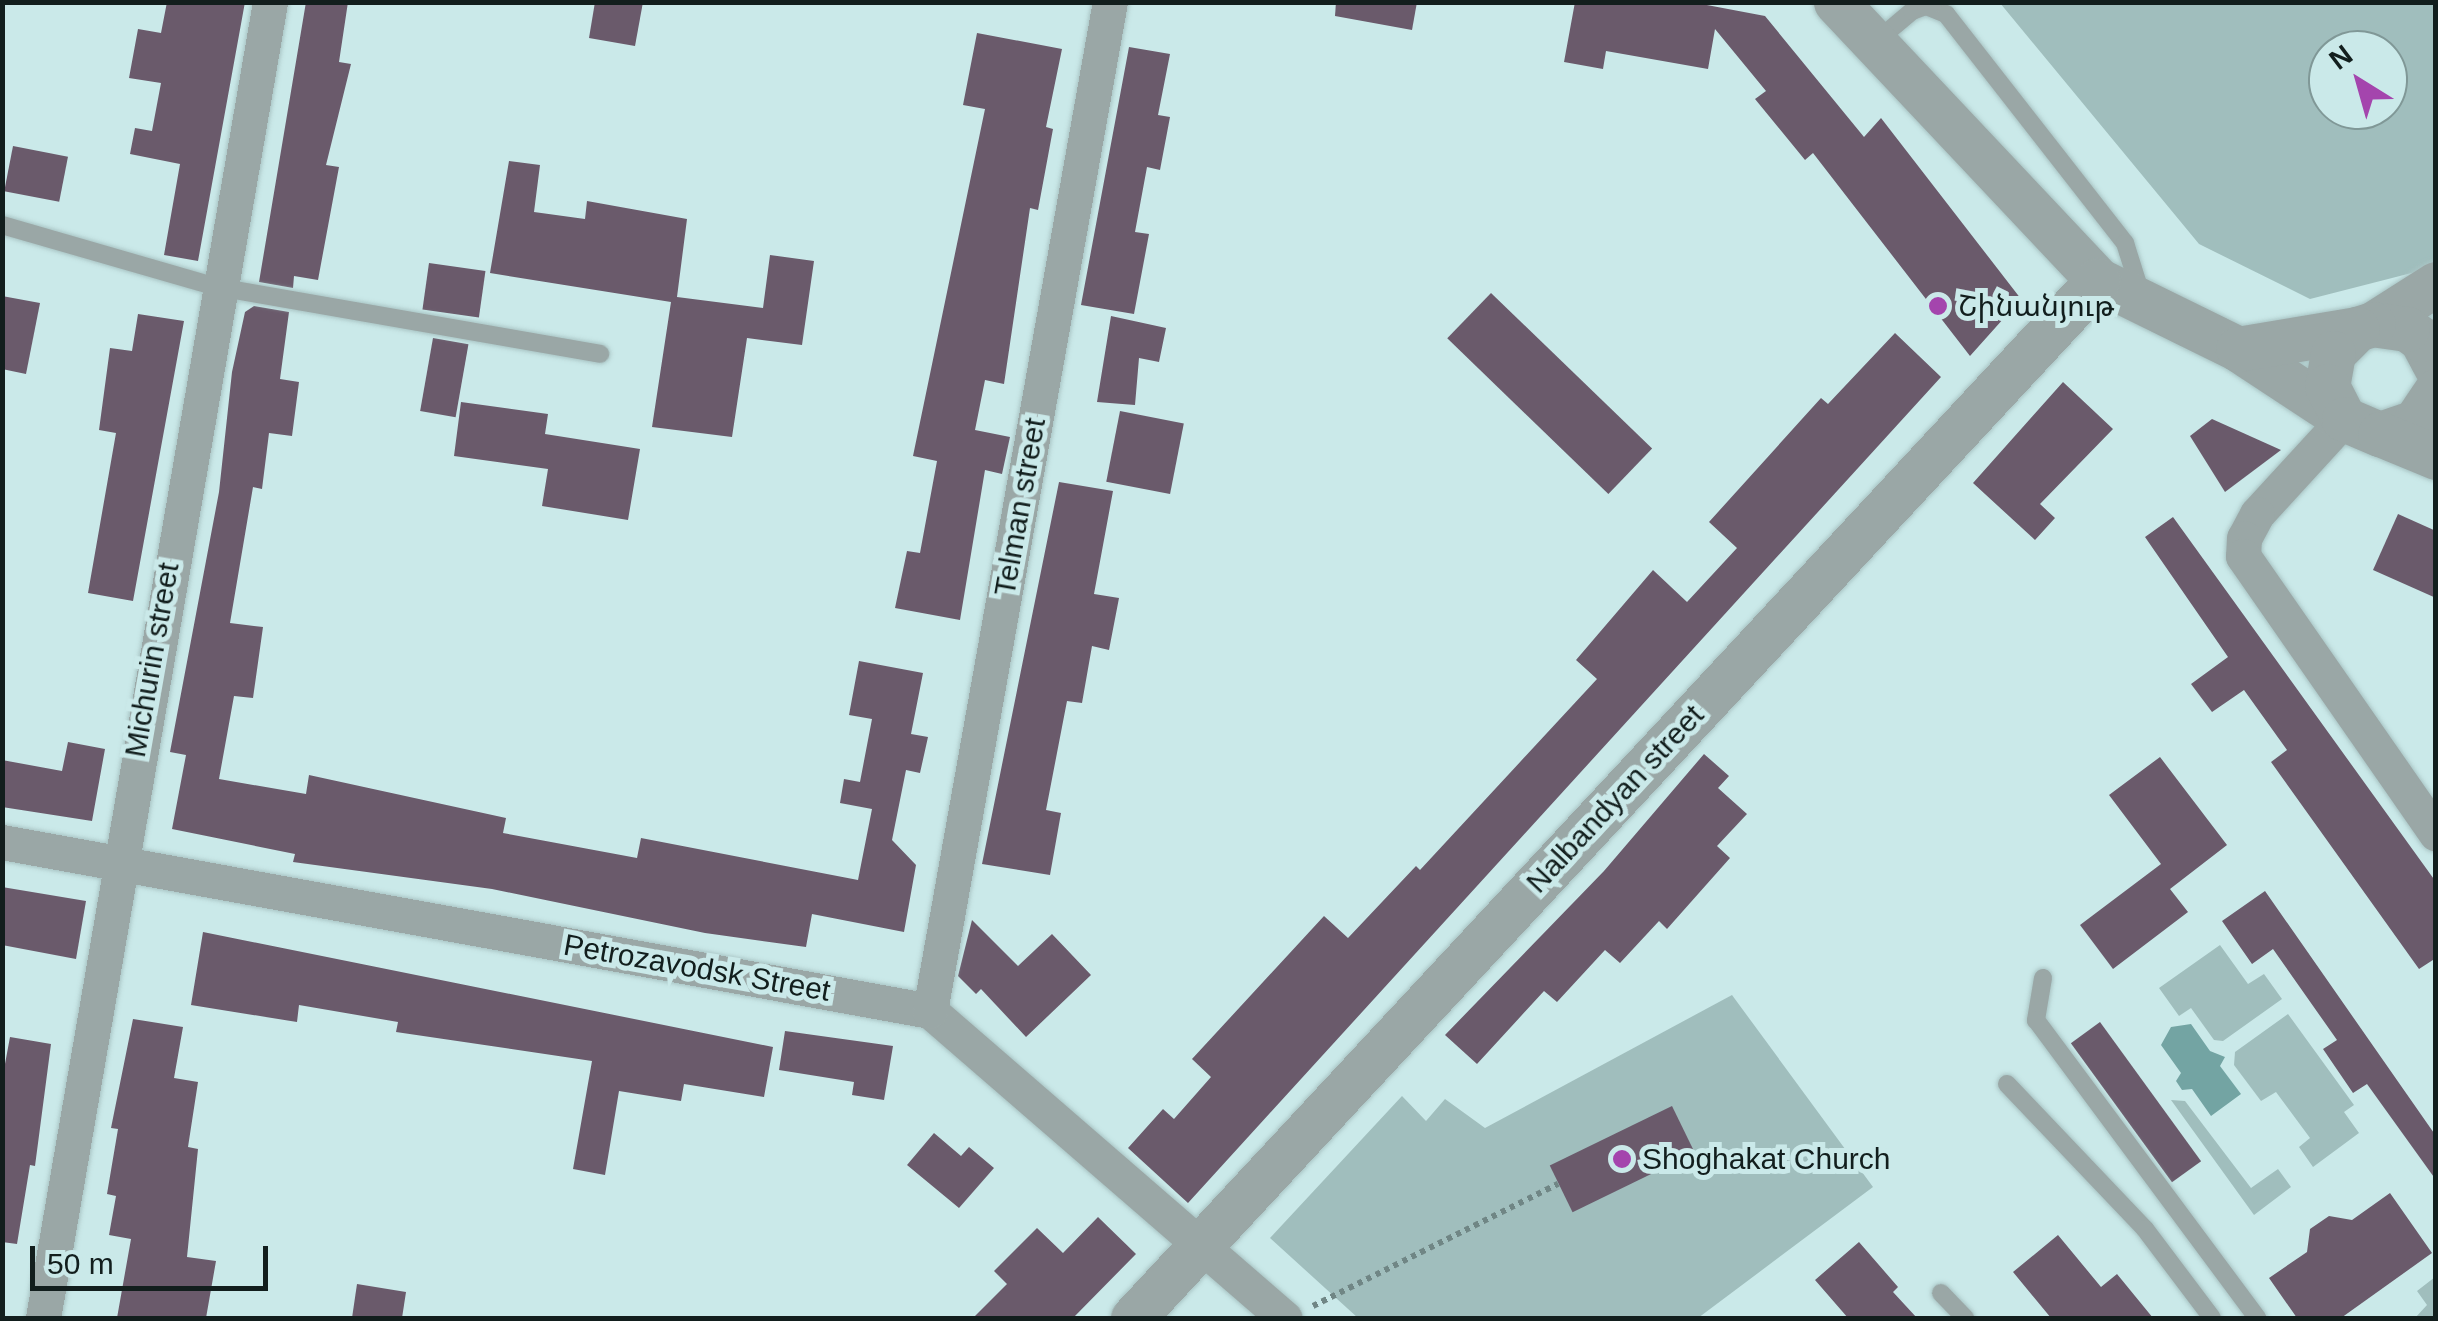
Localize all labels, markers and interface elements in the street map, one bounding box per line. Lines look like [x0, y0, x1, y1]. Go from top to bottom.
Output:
north arrow [2308, 30, 2408, 130]
text: N [2323, 39, 2358, 76]
place label: Շինանյութ [1958, 288, 2114, 324]
marker: Շինանյութ [1927, 295, 1949, 317]
street label: Telman street [987, 415, 1053, 599]
street label: Michurin street [117, 560, 187, 760]
street label: Nalbandyan street [1519, 698, 1711, 900]
street label: Petrozavodsk Street [561, 927, 833, 1009]
place label: Shoghakat Church [1642, 1141, 1890, 1177]
marker: Shoghakat Church [1611, 1148, 1633, 1170]
scale bar [35, 1226, 272, 1288]
text: 50 m [47, 1247, 114, 1280]

